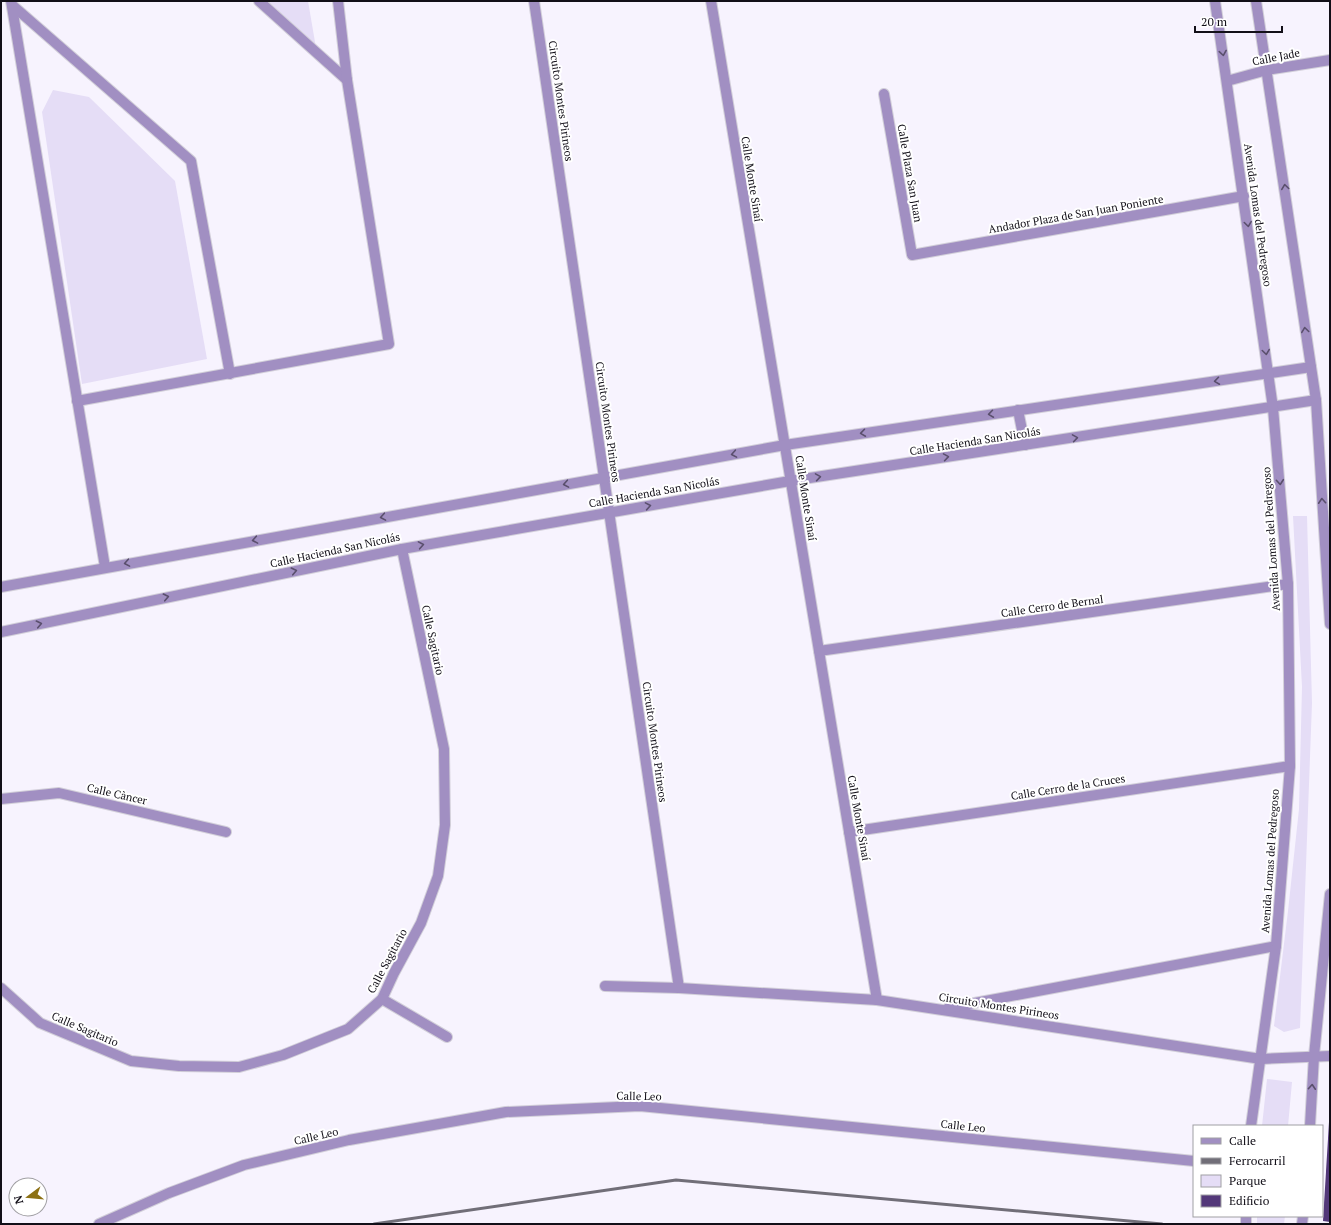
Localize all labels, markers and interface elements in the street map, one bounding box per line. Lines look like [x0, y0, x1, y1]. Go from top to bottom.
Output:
scale bar [1195, 8, 1282, 34]
text: 20 m [1201, 14, 1228, 29]
street label: Circuito Montes Pirineos [546, 40, 576, 162]
street label: Calle Jade [1251, 45, 1302, 68]
one-way arrow [1218, 50, 1227, 56]
street label: Calle Plaza San Juan [894, 123, 926, 224]
street label: Calle Monte Sinaí [738, 135, 766, 223]
street label: Avenida Lomas del Pedregoso [1241, 143, 1275, 287]
one-way arrow [1281, 184, 1290, 191]
street label: Andador Plaza de San Juan Poniente [987, 192, 1165, 236]
one-way arrow [1243, 221, 1252, 227]
one-way arrow [1301, 327, 1310, 333]
one-way arrow [1261, 349, 1270, 355]
street label: Circuito Montes Pirineos [593, 361, 623, 483]
one-way arrow [1214, 376, 1220, 385]
one-way arrow [988, 409, 994, 418]
street label: Calle Hacienda San Nicolás [908, 424, 1042, 458]
one-way arrow [859, 428, 866, 437]
one-way arrow [1072, 434, 1078, 443]
one-way arrow [731, 449, 737, 458]
one-way arrow [943, 453, 949, 462]
street label: Calle Monte Sinaí [792, 454, 820, 542]
street label: Avenida Lomas del Pedregoso [1259, 467, 1283, 611]
one-way arrow [814, 473, 821, 482]
street label: Calle Hacienda San Nicolás [588, 474, 721, 510]
one-way arrow [1275, 478, 1284, 485]
one-way arrow [563, 480, 569, 488]
one-way arrow [1318, 498, 1327, 504]
one-way arrow [645, 502, 651, 510]
one-way arrow [380, 513, 386, 521]
street label: Calle Hacienda San Nicolás [269, 529, 402, 571]
one-way arrow [252, 536, 258, 544]
one-way arrow [418, 542, 424, 550]
one-way arrow [124, 559, 130, 567]
one-way arrow [291, 567, 297, 576]
street label: Calle Cerro de Bernal [1000, 592, 1104, 620]
one-way arrow [163, 594, 170, 602]
street label: Calle Sagitario [419, 604, 447, 676]
one-way arrow [36, 620, 42, 628]
street label: Circuito Montes Pirineos [640, 681, 670, 803]
street label: Calle Cerro de la Cruces [1010, 771, 1126, 803]
street label: Calle Monte Sinaí [845, 774, 874, 862]
street label: Calle Càncer [86, 780, 149, 808]
street label: Avenida Lomas del Pedregoso [1258, 789, 1282, 933]
street label: Calle Sagitario [364, 926, 410, 996]
street label: Circuito Montes Pirineos [938, 990, 1060, 1022]
street label: Calle Sagitario [49, 1009, 121, 1049]
one-way arrow [1308, 1084, 1317, 1090]
street label: Calle Leo [616, 1089, 662, 1103]
street label: Calle Leo [940, 1117, 986, 1135]
street label: Calle Leo [292, 1124, 340, 1148]
legend [1193, 1125, 1323, 1217]
text: Calle [1229, 1133, 1256, 1148]
text: Ferrocarril [1229, 1153, 1286, 1168]
text: Parque [1229, 1173, 1266, 1188]
north arrow [8, 1177, 48, 1217]
text: N [10, 1193, 26, 1206]
text: Edificio [1229, 1193, 1270, 1208]

